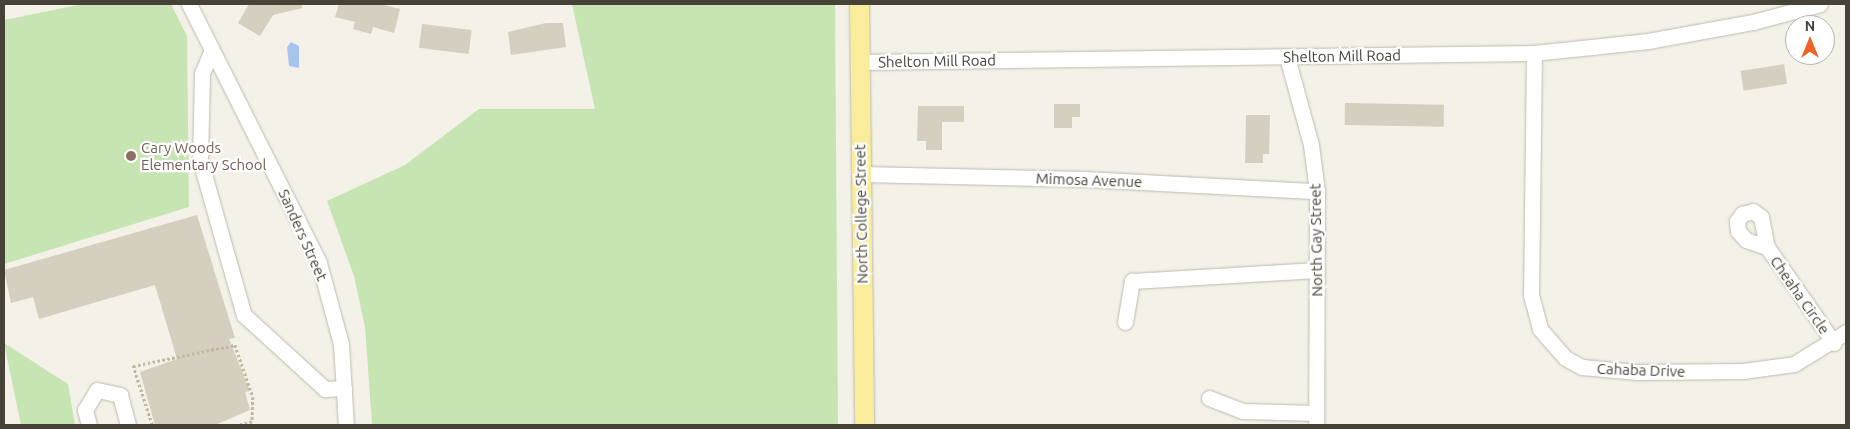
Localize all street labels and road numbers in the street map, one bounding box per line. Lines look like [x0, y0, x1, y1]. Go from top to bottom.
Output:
street label: Shelton Mill Road [1283, 46, 1401, 66]
street label: Shelton Mill Road [878, 51, 996, 71]
street label: North College Street [851, 144, 871, 284]
street label: Mimosa Avenue [1035, 169, 1143, 191]
street label: North Gay Street [1306, 183, 1326, 297]
street label: Sanders Street [275, 186, 331, 284]
street label: Cheaha Circle [1766, 253, 1834, 337]
street label: Cahaba Drive [1596, 359, 1686, 381]

